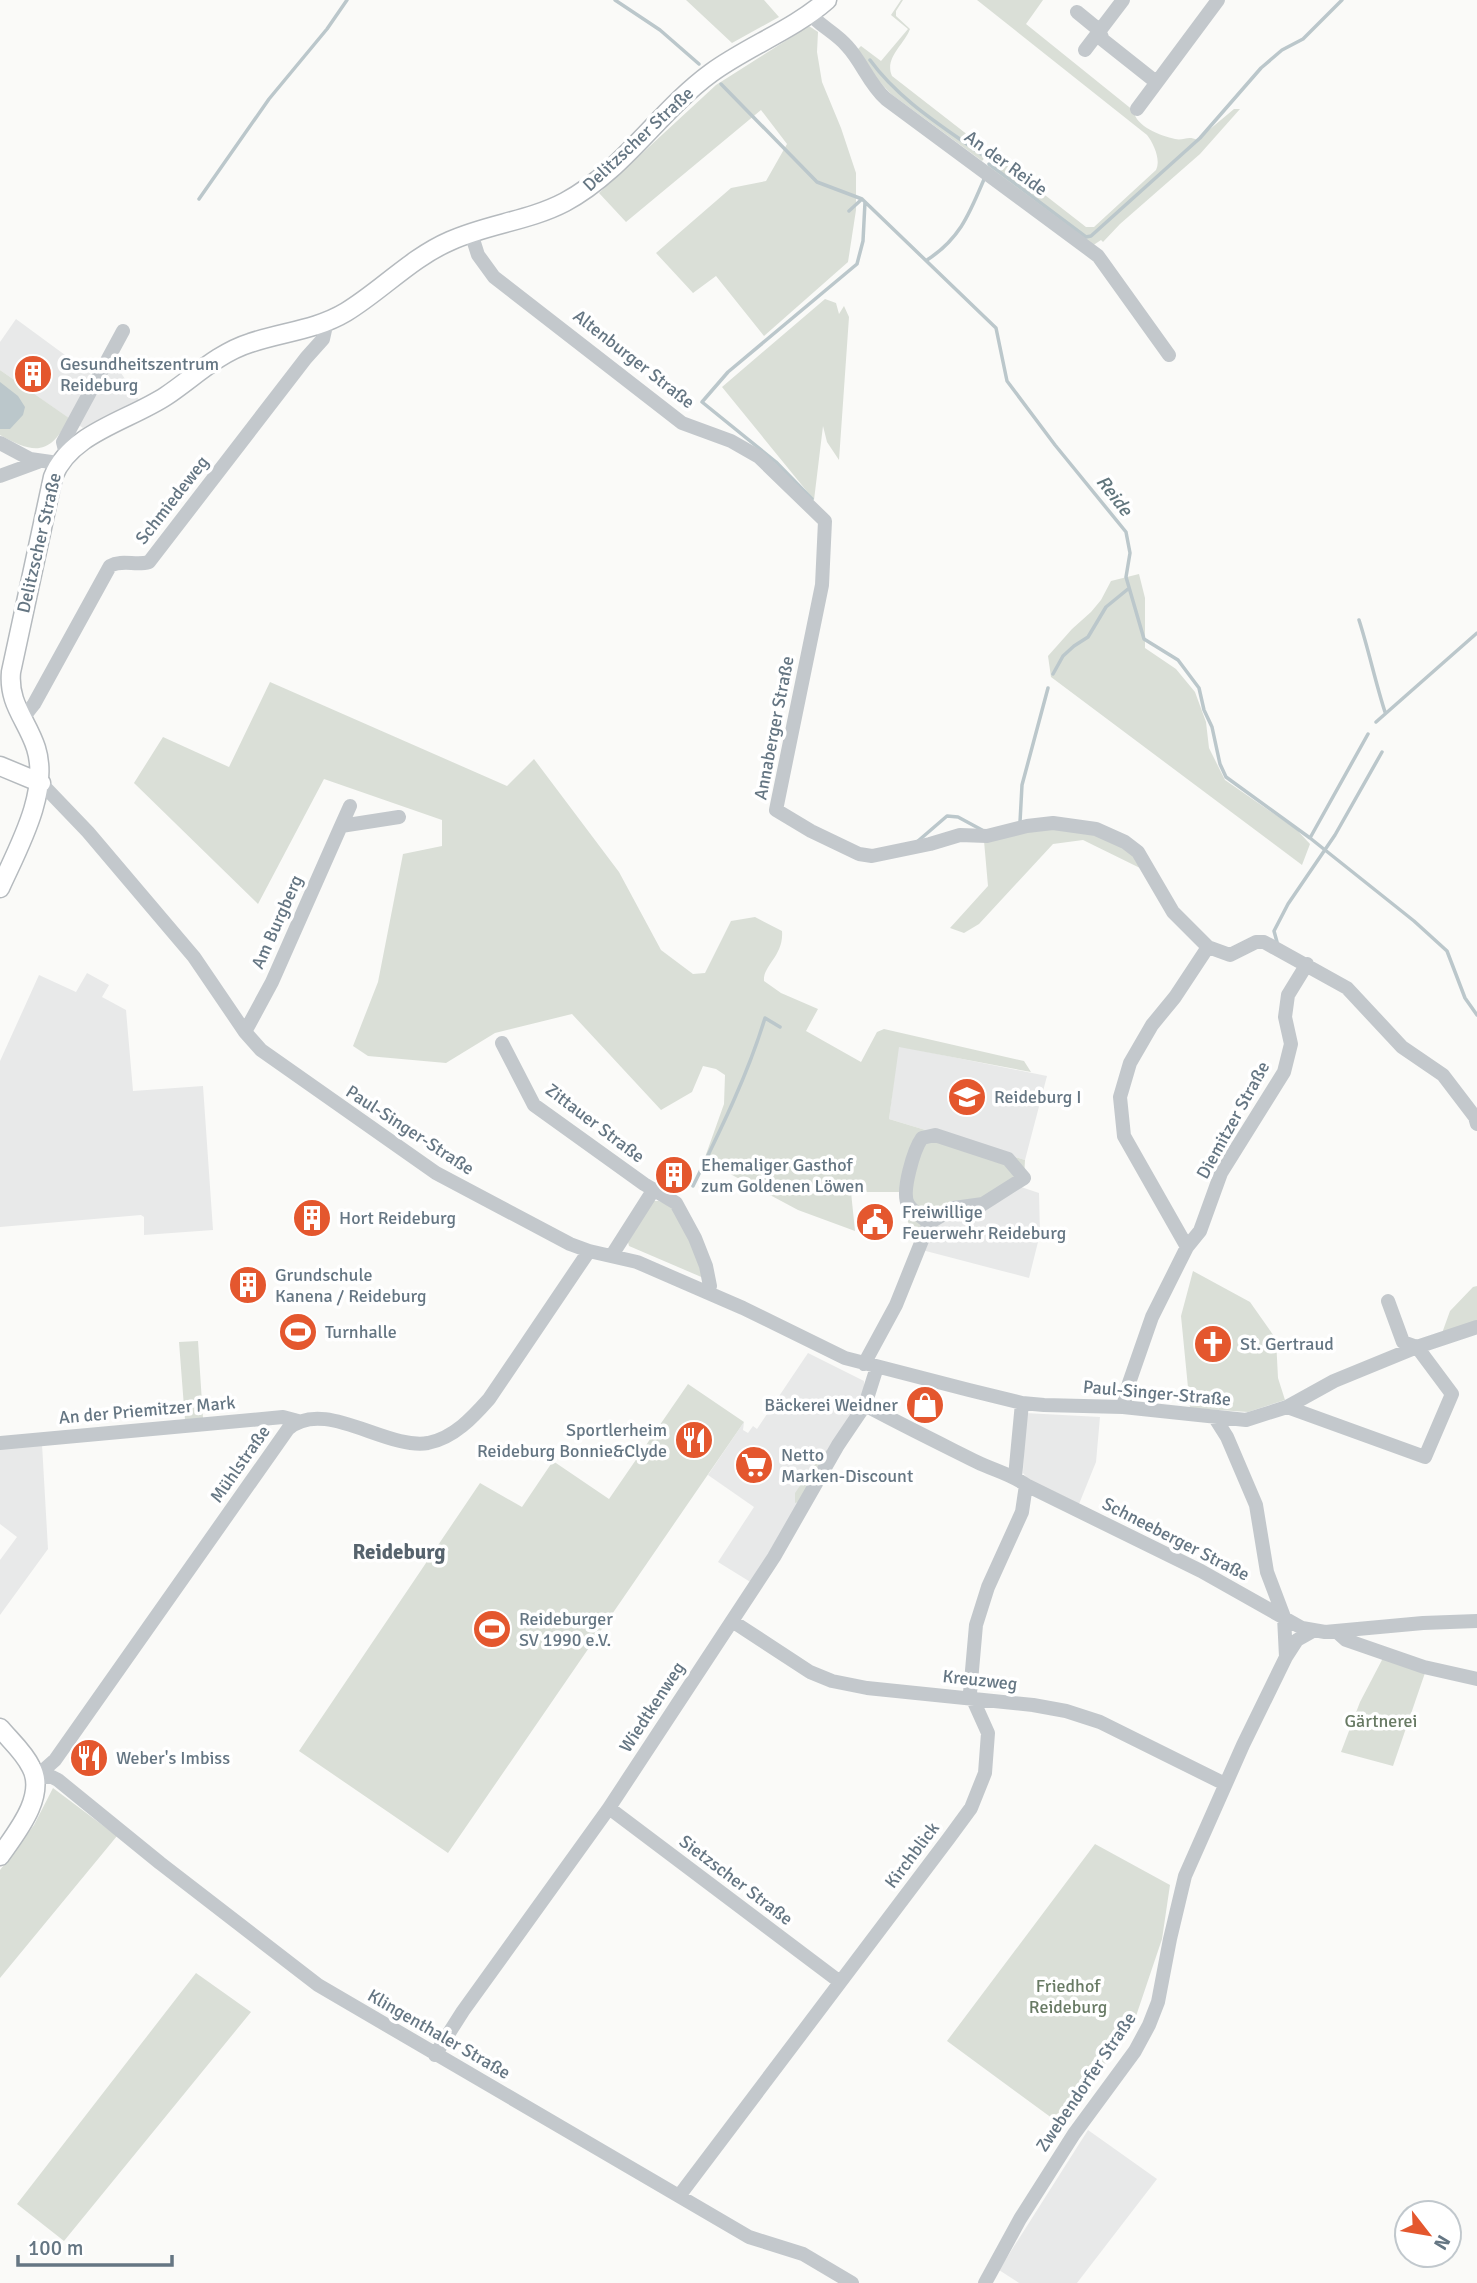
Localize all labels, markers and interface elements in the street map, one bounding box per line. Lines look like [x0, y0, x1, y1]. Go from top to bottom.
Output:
street label: Delitzscher Straße [578, 82, 698, 196]
street label: An der Reide [960, 126, 1052, 200]
street label: Altenburger Straße [569, 305, 699, 413]
building icon: Gesundheitszentrum Reideburg [12, 353, 54, 395]
place label: Gesundheitszentrum Reideburg [60, 353, 219, 396]
street label: Schmiedeweg [131, 451, 213, 549]
water label: Reide [1091, 470, 1139, 522]
street label: Delitzscher Straße [12, 471, 66, 615]
street label: Annaberger Straße [749, 654, 799, 802]
street label: Am Burgberg [247, 872, 307, 972]
street label: Diemitzer Straße [1192, 1057, 1274, 1183]
school or university icon: Reideburg I [946, 1076, 988, 1118]
street label: Zittauer Straße [541, 1079, 649, 1167]
street label: Paul-Singer-Straße [342, 1080, 478, 1180]
place label: Reideburg I [994, 1086, 1082, 1108]
building icon: Ehemaliger Gasthof zum Goldenen Löwen [653, 1154, 695, 1196]
place label: Ehemaliger Gasthof zum Goldenen Löwen [701, 1154, 864, 1197]
building icon: Hort Reideburg [291, 1197, 333, 1239]
public building icon: Freiwillige Feuerwehr Reideburg [854, 1201, 896, 1243]
place label: Freiwillige Feuerwehr Reideburg [902, 1201, 1066, 1244]
place label: Hort Reideburg [339, 1207, 456, 1229]
building icon: Grundschule Kanena / Reideburg [227, 1264, 269, 1306]
place label: Grundschule Kanena / Reideburg [275, 1264, 426, 1307]
sports icon: Turnhalle [277, 1311, 319, 1353]
place label: Turnhalle [325, 1321, 397, 1343]
church icon: St. Gertraud [1192, 1323, 1234, 1365]
place label: St. Gertraud [1240, 1333, 1334, 1355]
street label: Paul-Singer-Straße [1082, 1376, 1232, 1410]
shop icon: Bäckerei Weidner [904, 1384, 946, 1426]
street label: An der Priemitzer Mark [58, 1391, 236, 1429]
place label: Bäckerei Weidner [764, 1394, 898, 1416]
place label: Sportlerheim Reideburg Bonnie&Clyde [477, 1419, 667, 1462]
restaurant icon: Sportlerheim Reideburg Bonnie&Clyde [673, 1419, 715, 1461]
street label: Mühlstraße [205, 1421, 275, 1507]
supermarket icon: Netto Marken-Discount [733, 1444, 775, 1486]
place label: Netto Marken-Discount [781, 1444, 913, 1487]
street label: Schneeberger Straße [1099, 1492, 1253, 1586]
district label: Reideburg [352, 1539, 446, 1565]
sports icon: Reideburger SV 1990 e.V. [471, 1608, 513, 1650]
place label: Reideburger SV 1990 e.V. [519, 1608, 613, 1651]
street label: Wiedtkenweg [615, 1658, 689, 1756]
street label: Kreuzweg [941, 1665, 1019, 1695]
park label: Gärtnerei [1345, 1710, 1418, 1732]
restaurant icon: Weber's Imbiss [68, 1737, 110, 1779]
place label: Weber's Imbiss [116, 1747, 230, 1769]
street label: Kirchblick [880, 1818, 944, 1892]
street label: Sietzscher Straße [675, 1830, 797, 1930]
park label: Friedhof Reideburg [1029, 1975, 1107, 2018]
street label: Klingenthaler Straße [364, 1984, 514, 2084]
street label: Zwebendorfer Straße [1031, 2008, 1141, 2156]
north arrow [1393, 2199, 1463, 2269]
scale bar [18, 2224, 172, 2268]
text: N [1428, 2230, 1455, 2254]
text: 100 m [28, 2235, 83, 2261]

